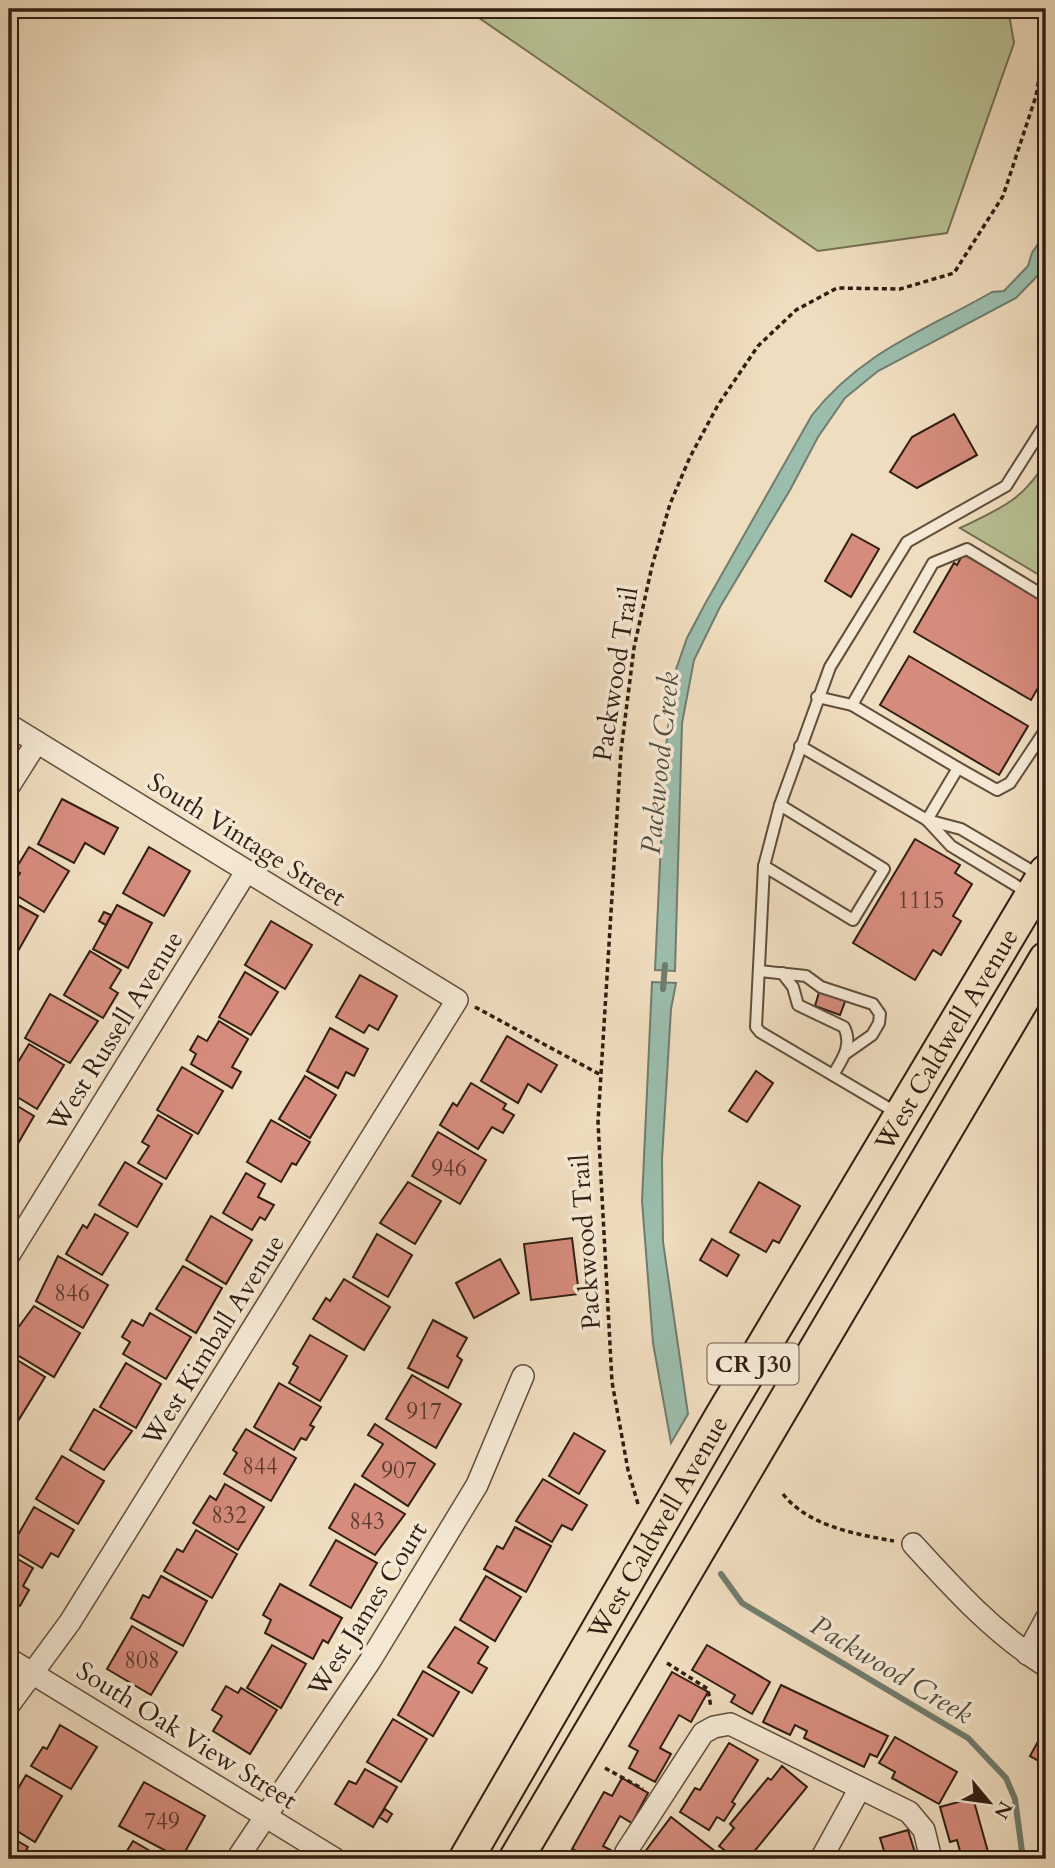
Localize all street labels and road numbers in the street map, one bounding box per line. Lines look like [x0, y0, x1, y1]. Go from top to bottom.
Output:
street label: Packwood Trail [584, 584, 647, 764]
street label: South Vintage Street [141, 764, 352, 915]
street label: West Caldwell Avenue [866, 922, 1027, 1158]
street label: West Russell Avenue [39, 924, 191, 1139]
street label: Packwood Trail [562, 1153, 609, 1331]
street label: West Kimball Avenue [134, 1228, 293, 1453]
road number: CR J30 [708, 1344, 798, 1384]
street label: West Caldwell Avenue [579, 1409, 737, 1647]
street label: West James Court [299, 1515, 435, 1704]
street label: South Oak View Street [70, 1653, 304, 1818]

